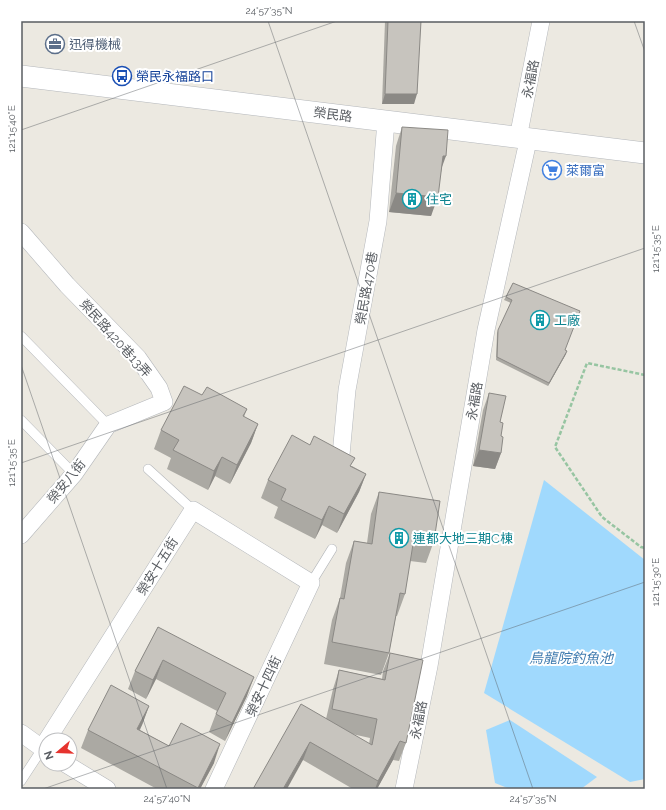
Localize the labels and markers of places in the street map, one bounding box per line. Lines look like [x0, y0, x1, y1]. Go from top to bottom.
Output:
office icon: 迅得機械 [44, 33, 66, 55]
place label: 迅得機械 [69, 37, 121, 52]
bus stop icon: 榮民永褔路口 [111, 65, 133, 87]
place label: 榮民永褔路口 [136, 69, 214, 84]
supermarket icon: 萊爾富 [541, 159, 563, 181]
place label: 萊爾富 [566, 163, 605, 178]
building icon: 住宅 [401, 188, 423, 210]
place label: 住宅 [426, 192, 452, 207]
building icon: 工廠 [529, 309, 551, 331]
place label: 工廠 [554, 313, 580, 328]
building icon: 連都大地三期C棟 [388, 527, 410, 549]
place label: 連都大地三期C棟 [413, 531, 513, 546]

